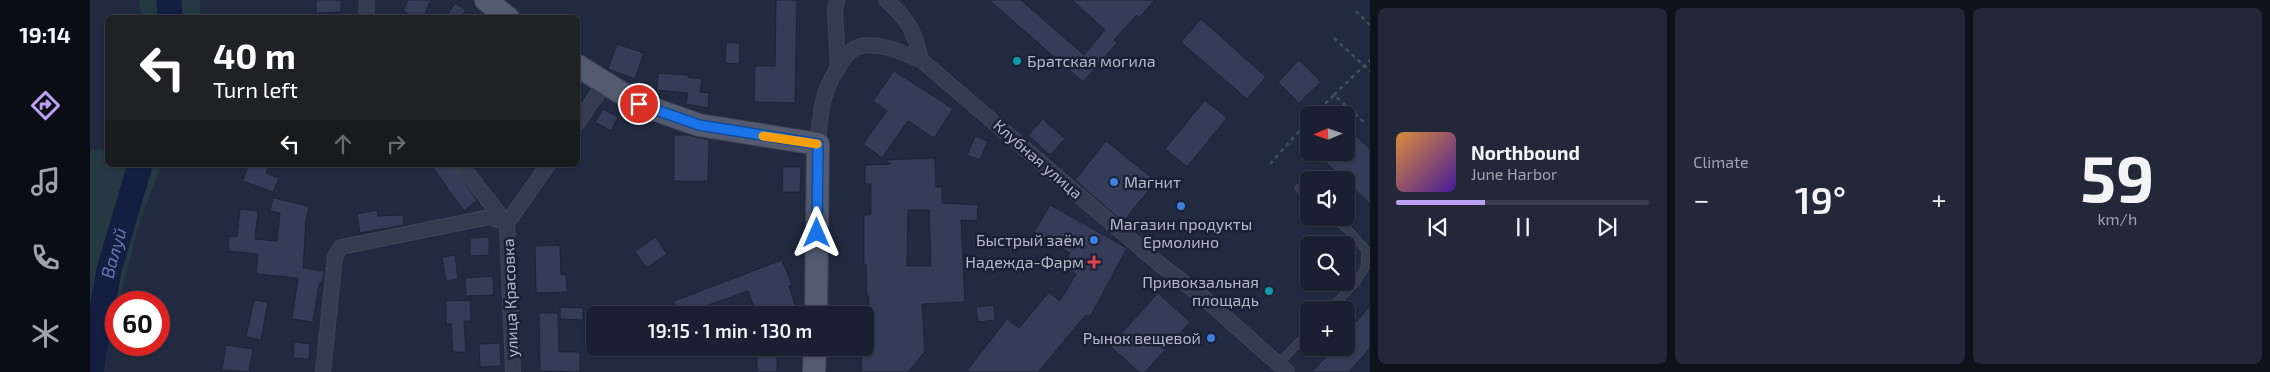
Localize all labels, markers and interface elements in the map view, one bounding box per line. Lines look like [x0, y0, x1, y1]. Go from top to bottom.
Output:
text: 19:14 [19, 21, 71, 47]
text: 40 m [213, 34, 296, 76]
icon: left [130, 35, 195, 100]
place label: Братская могила [1027, 51, 1156, 70]
marker: Братская могила [1011, 55, 1023, 67]
text: Turn left [213, 76, 298, 102]
pin [618, 83, 660, 125]
icon: directions [28, 88, 63, 123]
icon: arrive [625, 90, 653, 118]
north arrow [1300, 106, 1355, 161]
map controls [1300, 106, 1355, 356]
street label: Клубная улица [989, 115, 1087, 203]
icon: left [276, 130, 304, 158]
icon: ahead [329, 130, 357, 158]
icon: right [382, 130, 410, 158]
text: 59 [2080, 137, 2154, 215]
text: Northbound [1471, 141, 1580, 164]
text: Climate [1693, 152, 1749, 171]
icon: music [28, 164, 63, 199]
text: June Harbor [1471, 164, 1558, 183]
button: sound [1300, 171, 1355, 226]
place label: Магнит [1124, 172, 1181, 191]
marker: Магнит [1108, 176, 1120, 188]
text: 19° [1795, 176, 1846, 222]
text: − [1693, 182, 1710, 216]
text: + [1931, 182, 1947, 216]
marker: Магазин продукты Ермолино [1175, 200, 1187, 212]
position arrow [790, 206, 842, 258]
text: km/h [2097, 209, 2137, 228]
icon: previous [1424, 213, 1452, 241]
icon: pause [1509, 213, 1537, 241]
icon: next [1593, 213, 1621, 241]
place label: Магазин продукты Ермолино [1110, 214, 1252, 251]
water label: Валуй [96, 225, 131, 280]
place label: Быстрый заём [976, 230, 1084, 249]
marker: Быстрый заём [1088, 234, 1100, 246]
button: search [1300, 236, 1355, 291]
street label: улица Красовка [498, 238, 522, 358]
icon: phone [28, 240, 63, 275]
place label: Надежда-Фарм [965, 252, 1084, 271]
marker: Надежда-Фарм [1088, 256, 1100, 268]
place label: Привокзальная площадь [1142, 272, 1259, 309]
marker: Привокзальная площадь [1263, 285, 1275, 297]
speed limit sign: 60 [105, 291, 170, 356]
button: + [1300, 301, 1355, 356]
icon: climate [28, 316, 63, 351]
text: 19:15 · 1 min · 130 m [648, 319, 812, 342]
place label: Рынок вещевой [1083, 328, 1201, 347]
marker: Рынок вещевой [1205, 332, 1217, 344]

